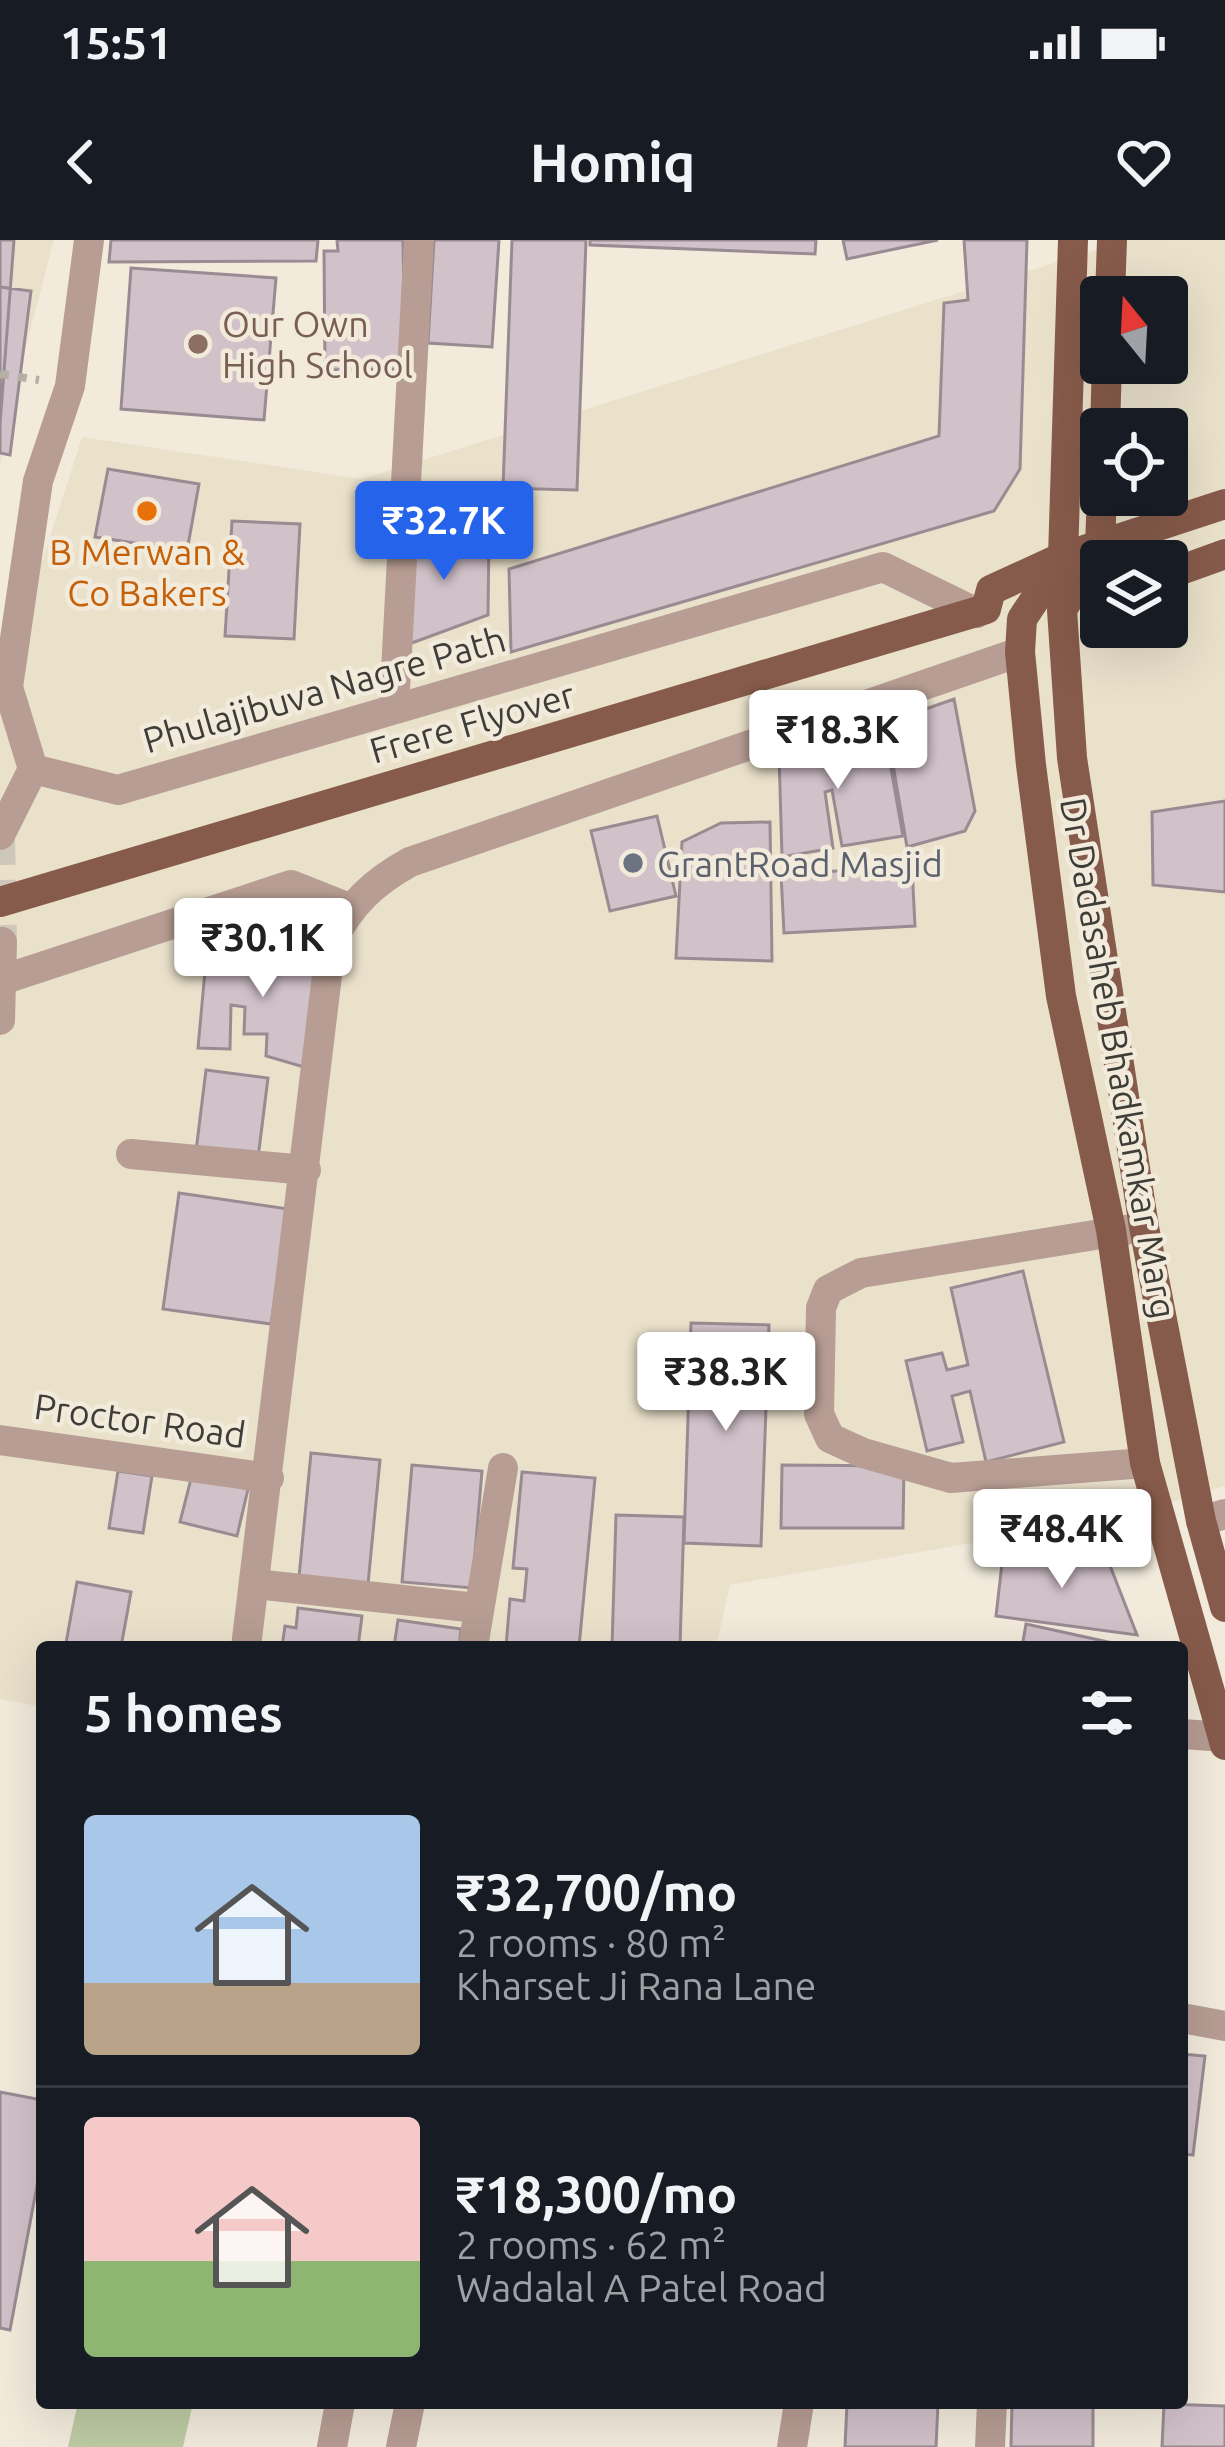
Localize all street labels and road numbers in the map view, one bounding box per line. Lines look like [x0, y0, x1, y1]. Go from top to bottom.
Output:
street label: Phulajibuva Nagre Path [138, 618, 510, 760]
street label: Frere Flyover [365, 673, 579, 771]
street label: Dr Dadasaheb Bhadkamkar Marg [1053, 794, 1185, 1322]
street label: Proctor Road [32, 1385, 248, 1455]

